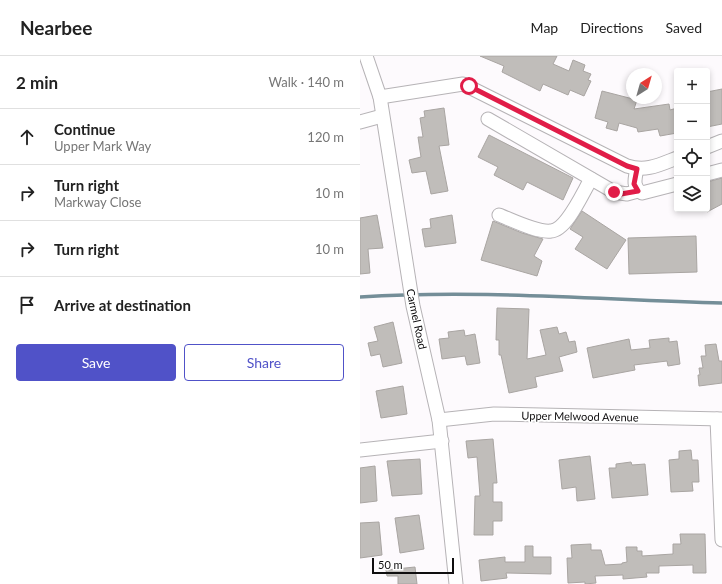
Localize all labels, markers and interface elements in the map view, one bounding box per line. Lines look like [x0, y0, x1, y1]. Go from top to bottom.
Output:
text: Nearbee [20, 16, 92, 39]
text: Map [531, 19, 558, 36]
text: Directions [580, 19, 643, 36]
text: Saved [665, 19, 702, 36]
north arrow [626, 68, 662, 104]
map controls [674, 68, 710, 212]
button: + [674, 68, 710, 104]
text: 2 min [16, 72, 58, 93]
text: Walk · 140 m [268, 74, 344, 90]
route start [460, 77, 478, 95]
button: − [674, 104, 710, 140]
text: Continue [54, 120, 115, 138]
icon: ahead [16, 126, 38, 148]
text: 120 m [307, 129, 344, 145]
text: Upper Mark Way [54, 138, 151, 154]
button: locate [674, 140, 710, 176]
text: Turn right [54, 176, 119, 194]
button: layers [674, 176, 710, 212]
icon: right [16, 182, 38, 204]
route end [605, 183, 623, 201]
text: 10 m [315, 185, 344, 201]
text: Markway Close [54, 194, 141, 210]
icon: right [16, 238, 38, 260]
text: Turn right [54, 240, 119, 258]
text: 10 m [315, 241, 344, 257]
street label: Carmel Road [404, 288, 430, 350]
icon: arrive [16, 294, 38, 316]
text: Arrive at destination [54, 296, 191, 314]
button: Save [16, 344, 176, 381]
button: Share [184, 344, 344, 381]
street label: Upper Melwood Avenue [521, 408, 639, 424]
scale bar [372, 556, 454, 575]
text: 50 m [378, 558, 403, 571]

